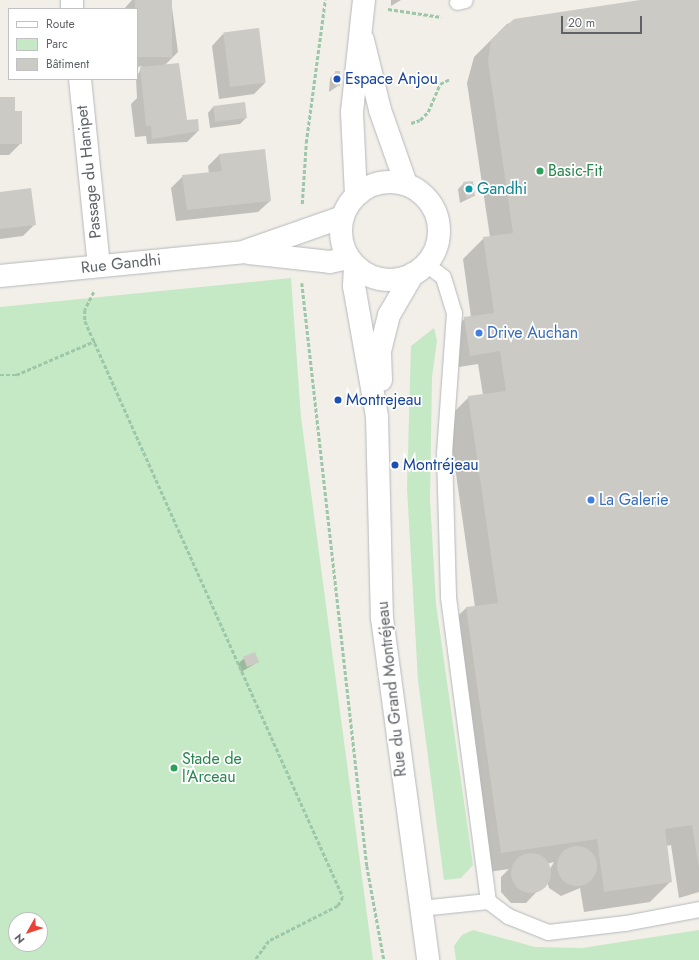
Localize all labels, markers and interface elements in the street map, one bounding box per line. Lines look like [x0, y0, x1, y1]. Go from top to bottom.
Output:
legend [8, 8, 138, 80]
scale bar [563, 8, 644, 34]
text: 20 m [568, 14, 595, 32]
text: Route [46, 15, 75, 33]
text: Parc [46, 35, 68, 53]
text: Bâtiment [46, 55, 89, 73]
place label: Espace Anjou [345, 69, 438, 89]
marker: Espace Anjou [332, 74, 342, 84]
street label: Passage du Hanipet [72, 104, 106, 240]
place label: Basic-Fit [548, 161, 602, 181]
marker: Basic-Fit [535, 166, 545, 176]
place label: Gandhi [477, 179, 527, 199]
marker: Gandhi [464, 184, 474, 194]
street label: Rue Gandhi [80, 250, 162, 278]
place label: Drive Auchan [487, 323, 578, 343]
marker: Drive Auchan [474, 328, 484, 338]
place label: Montrejeau [346, 390, 422, 410]
marker: Montrejeau [333, 395, 343, 405]
place label: Montréjeau [403, 455, 479, 475]
marker: Montréjeau [390, 460, 400, 470]
place label: La Galerie [599, 490, 669, 510]
marker: La Galerie [586, 495, 596, 505]
street label: Rue du Grand Montréjeau [373, 600, 411, 778]
place label: Stade de l'Arceau [182, 749, 242, 787]
marker: Stade de l'Arceau [169, 763, 179, 773]
north arrow [8, 912, 48, 952]
text: N [10, 931, 28, 947]

